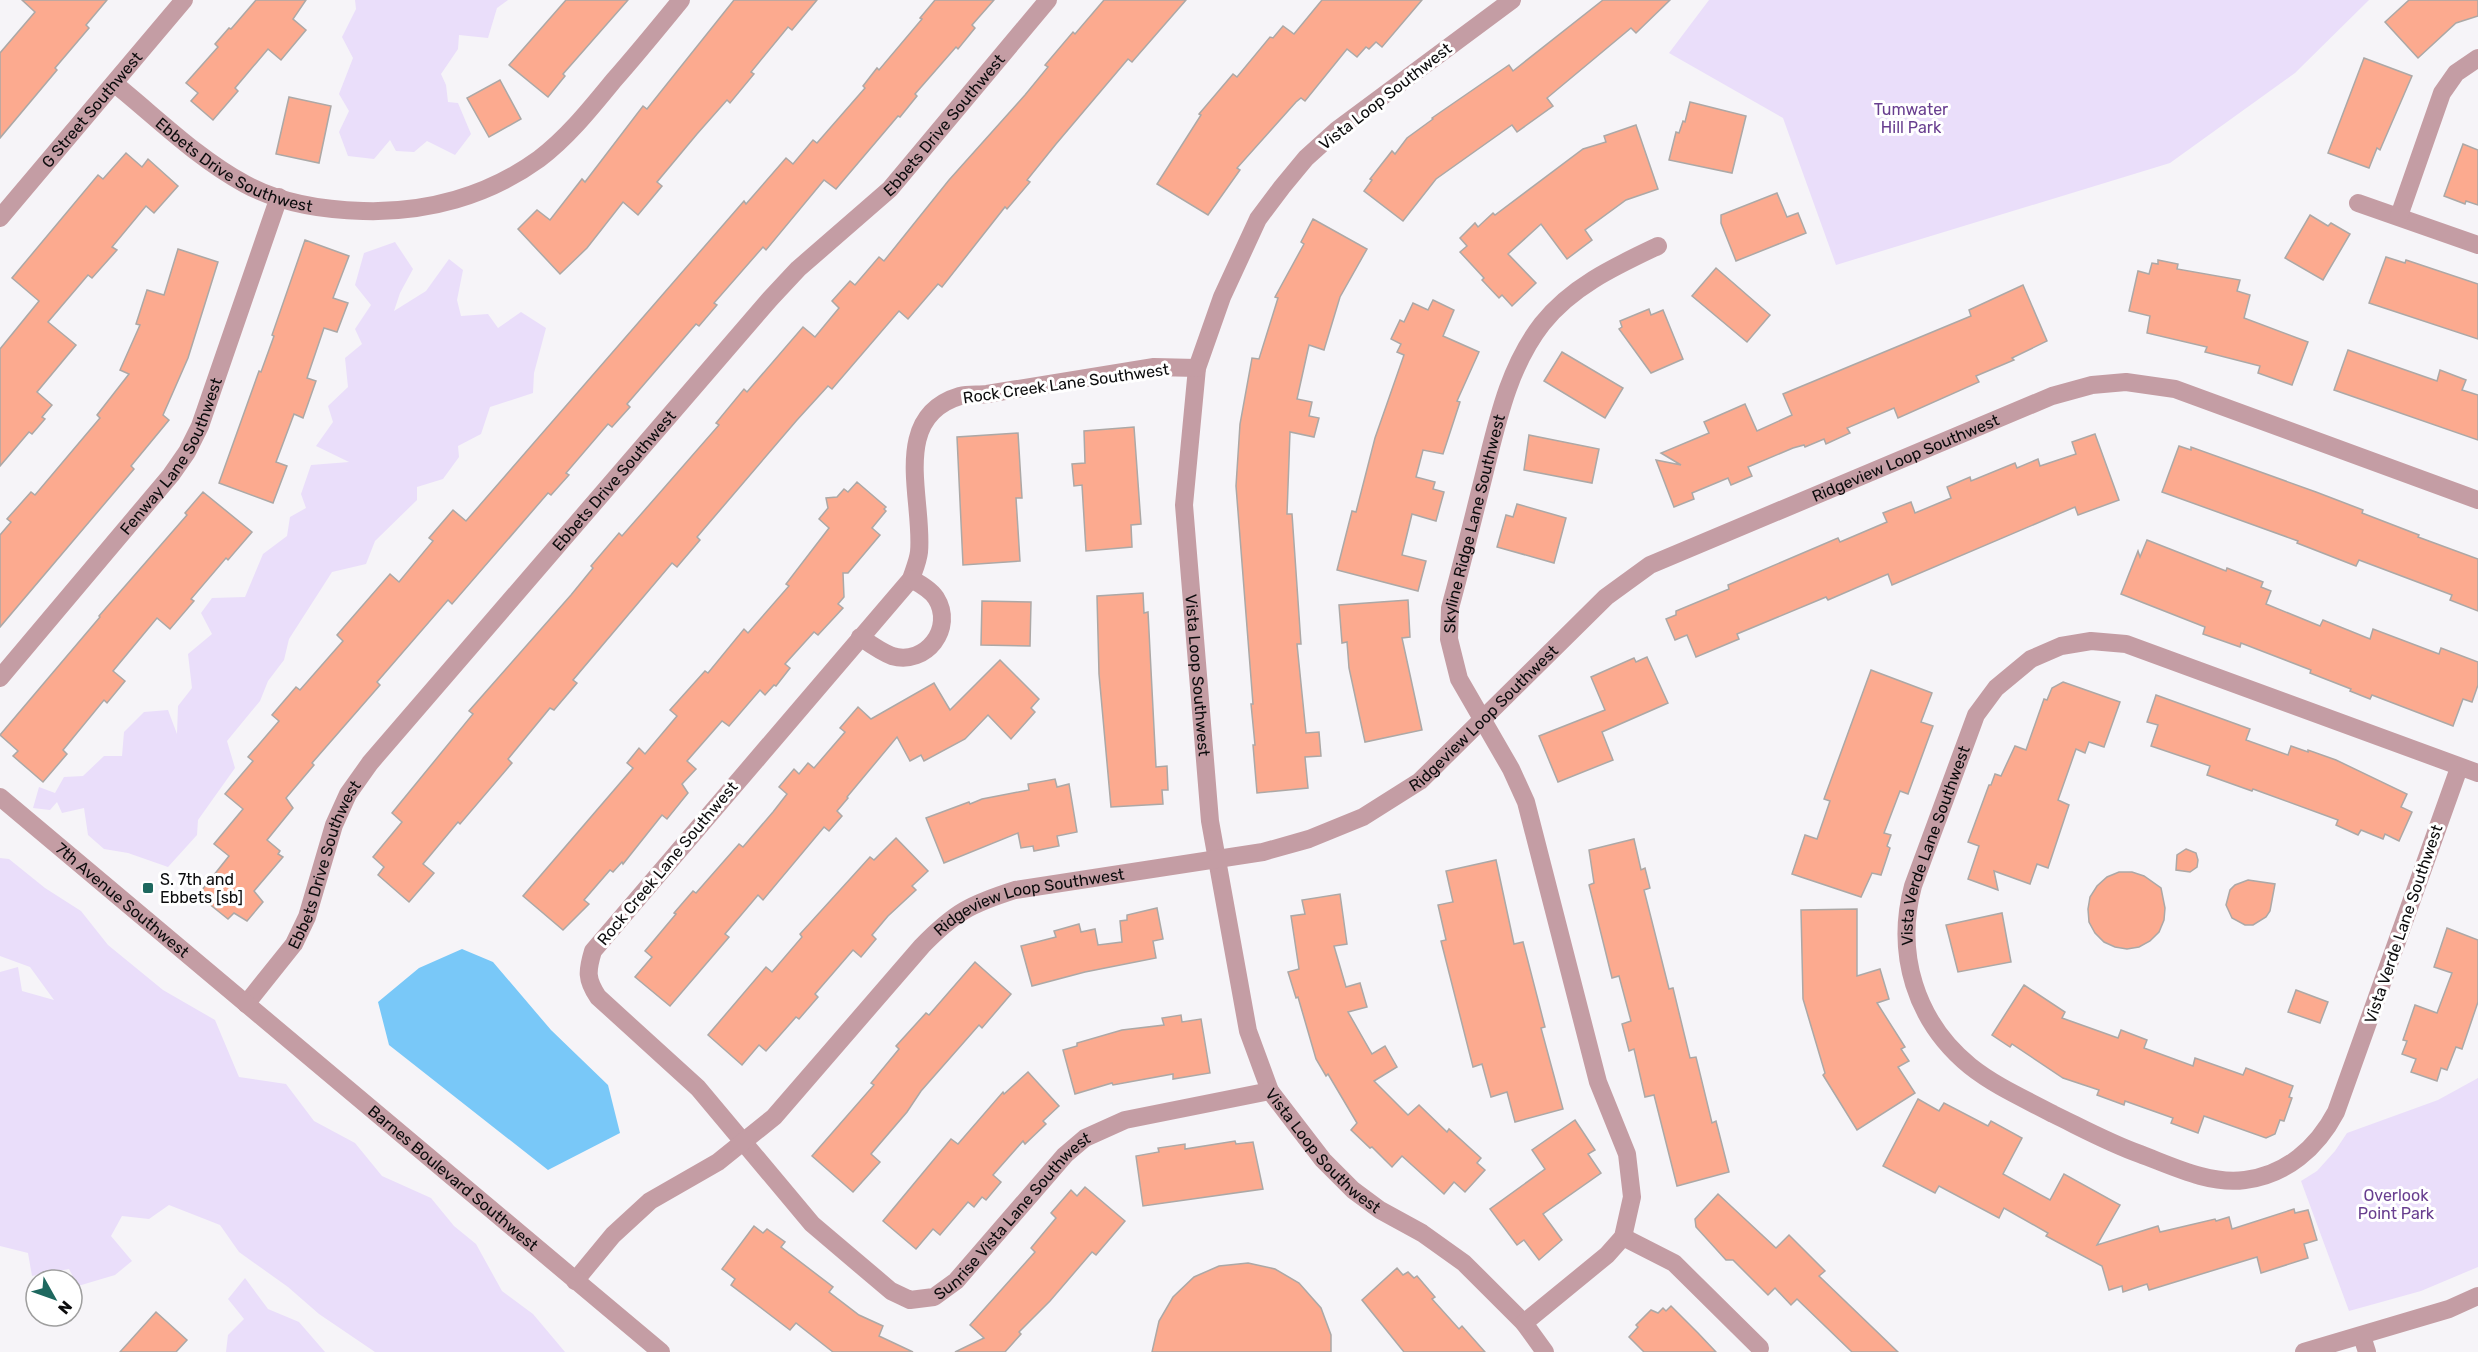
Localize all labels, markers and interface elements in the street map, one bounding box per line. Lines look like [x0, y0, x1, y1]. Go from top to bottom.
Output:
street label: Vista Loop Southwest [1315, 39, 1455, 154]
street label: G Street Southwest [38, 48, 146, 172]
street label: Ebbets Drive Southwest [880, 50, 1009, 200]
park label: Tumwater Hill Park [1874, 100, 1948, 137]
street label: Ebbets Drive Southwest [152, 114, 314, 216]
street label: Rock Creek Lane Southwest [962, 360, 1170, 407]
street label: Fenway Lane Southwest [116, 375, 226, 539]
street label: Ebbets Drive Southwest [548, 407, 680, 555]
street label: Ridgeview Loop Southwest [1809, 410, 2002, 506]
street label: Skyline Ridge Lane Southwest [1440, 412, 1509, 634]
street label: Vista Loop Southwest [1181, 593, 1214, 757]
street label: Ridgeview Loop Southwest [1405, 641, 1562, 796]
street label: Vista Verde Lane Southwest [1897, 743, 1974, 946]
street label: Ebbets Drive Southwest [284, 777, 365, 952]
street label: Rock Creek Lane Southwest [593, 778, 742, 949]
street label: Vista Verde Lane Southwest [2360, 822, 2446, 1026]
street label: 7th Avenue Southwest [52, 839, 193, 962]
street label: Ridgeview Loop Southwest [930, 864, 1125, 940]
place label: S. 7th and Ebbets [sb] [160, 870, 243, 907]
marker: S. 7th and Ebbets [sb] [141, 881, 155, 895]
street label: Vista Loop Southwest [1261, 1085, 1384, 1217]
street label: Barnes Boulevard Southwest [364, 1101, 542, 1255]
street label: Sunrise Vista Lane Southwest [930, 1128, 1093, 1304]
park label: Overlook Point Park [2358, 1186, 2435, 1223]
north arrow [24, 1268, 84, 1328]
text: N [54, 1297, 76, 1318]

